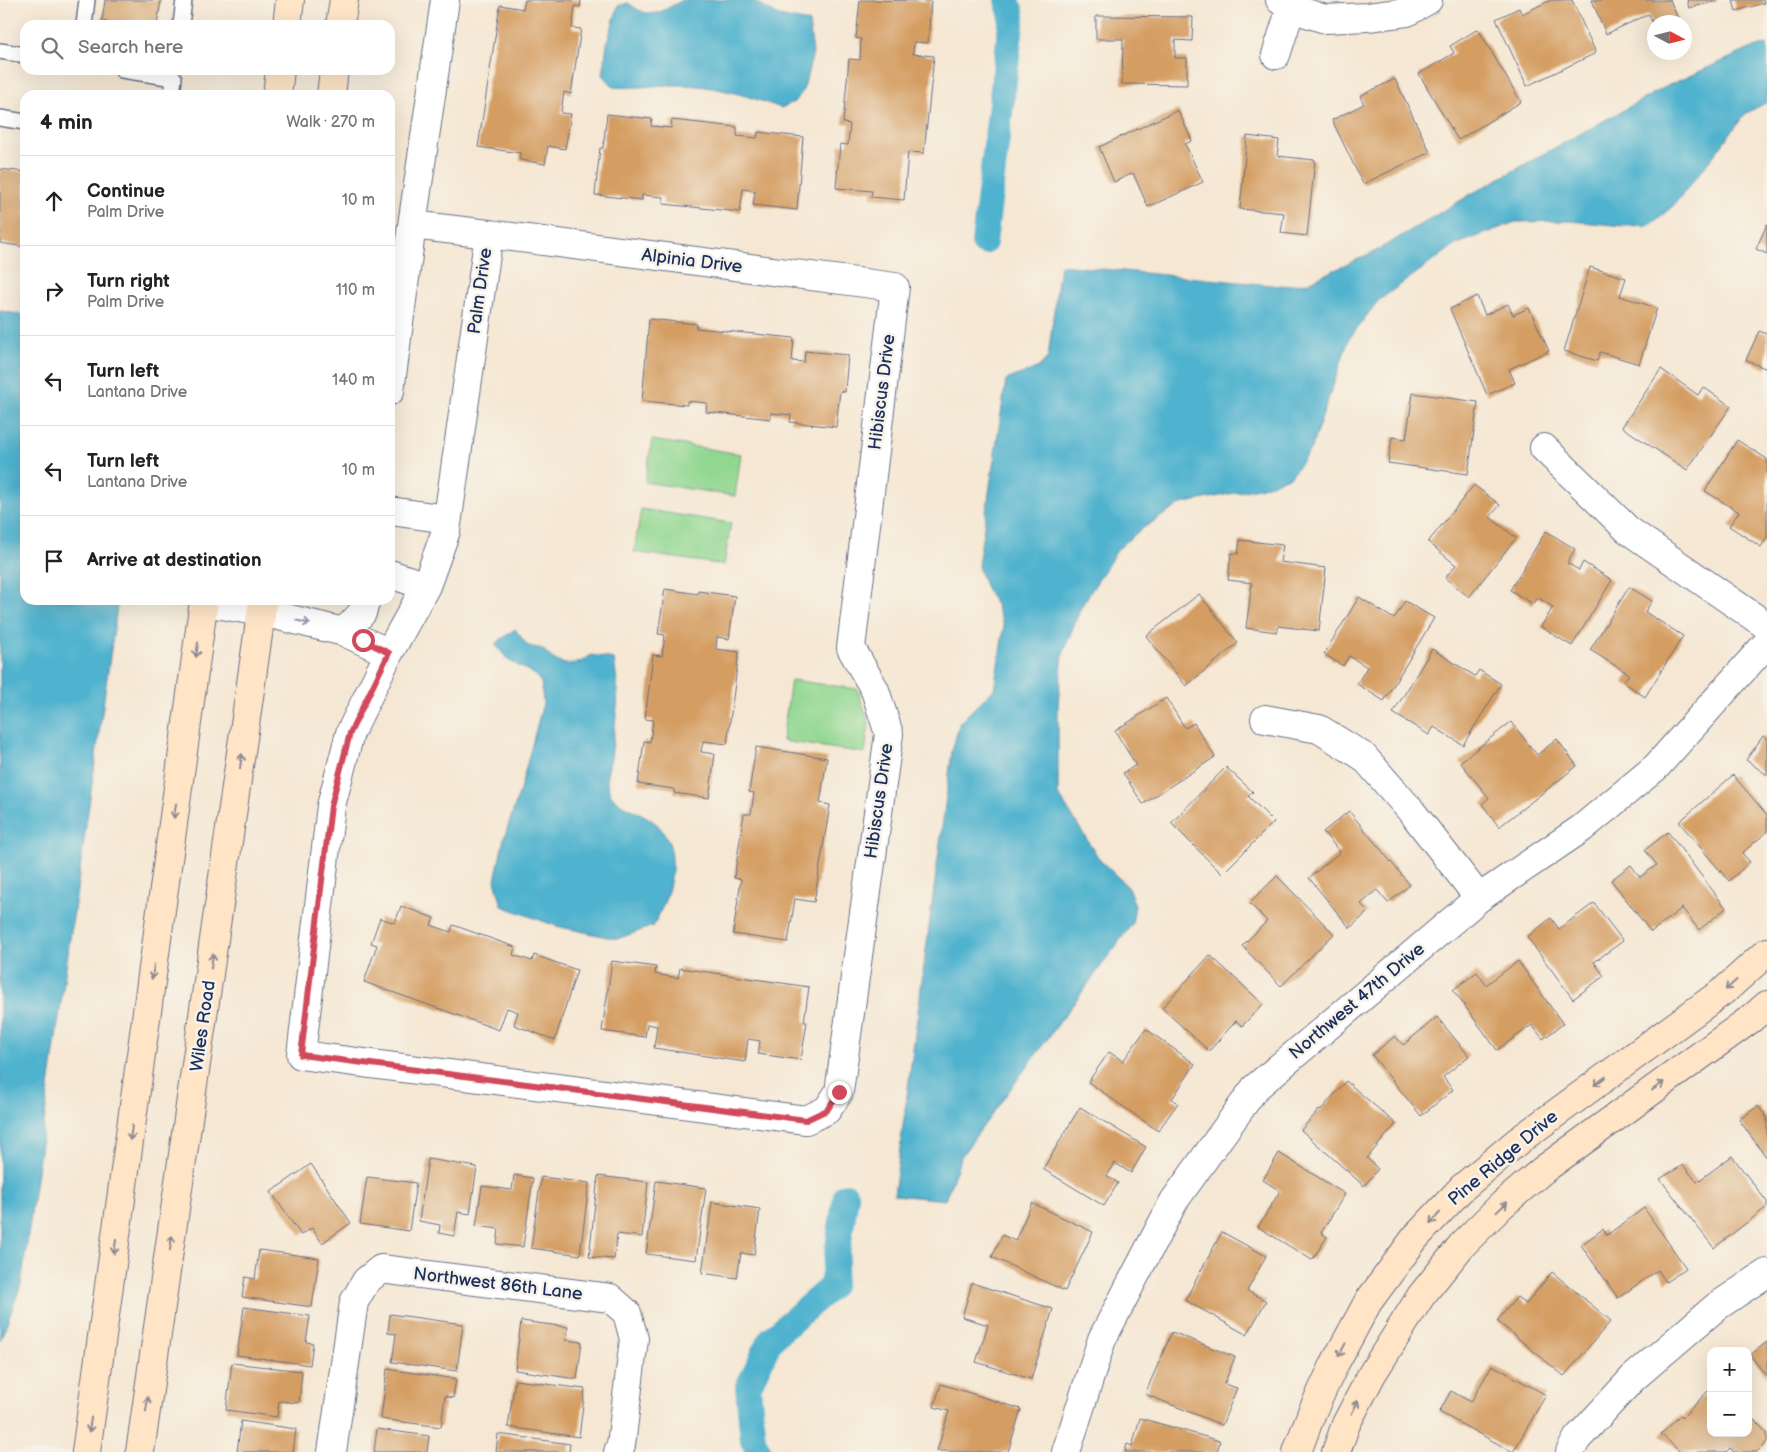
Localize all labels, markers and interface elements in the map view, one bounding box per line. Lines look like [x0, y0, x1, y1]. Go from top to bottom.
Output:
north arrow [1647, 15, 1692, 60]
search box [20, 20, 395, 75]
icon: search [38, 34, 66, 62]
text: Search here [78, 36, 183, 59]
text: 4 min [40, 110, 93, 135]
text: Walk · 270 m [286, 113, 375, 132]
text: Continue [87, 180, 165, 203]
icon: ahead [40, 187, 68, 215]
text: 10 m [342, 191, 375, 210]
text: Palm Drive [87, 203, 164, 222]
street label: Alpinia Drive [640, 244, 744, 278]
street label: Palm Drive [464, 246, 496, 335]
text: Turn right [87, 270, 170, 293]
icon: right [40, 277, 68, 305]
text: 110 m [336, 281, 375, 300]
text: Palm Drive [87, 293, 164, 312]
street label: Hibiscus Drive [864, 333, 900, 451]
text: Turn left [87, 360, 159, 383]
icon: left [40, 367, 68, 395]
text: 140 m [332, 371, 375, 390]
text: Lantana Drive [87, 383, 187, 402]
text: Turn left [87, 450, 159, 473]
icon: left [40, 457, 68, 485]
text: 10 m [342, 461, 375, 480]
text: Lantana Drive [87, 473, 187, 492]
icon: arrive [40, 547, 68, 575]
text: Arrive at destination [87, 549, 262, 572]
one-way arrow [295, 618, 311, 627]
route start [352, 629, 375, 652]
one-way arrow [192, 642, 202, 658]
street label: Hibiscus Drive [861, 742, 898, 860]
one-way arrow [236, 754, 246, 770]
one-way arrow [170, 803, 180, 819]
street label: Northwest 47th Drive [1285, 938, 1429, 1064]
one-way arrow [207, 953, 217, 969]
one-way arrow [148, 964, 158, 980]
street label: Wiles Road [186, 979, 220, 1073]
one-way arrow [1724, 979, 1737, 991]
one-way arrow [1594, 1076, 1607, 1087]
route end [828, 1081, 851, 1104]
one-way arrow [1651, 1081, 1665, 1091]
street label: Pine Ridge Drive [1444, 1106, 1562, 1210]
one-way arrow [125, 1124, 135, 1140]
one-way arrow [1495, 1201, 1508, 1212]
one-way arrow [1429, 1211, 1441, 1224]
one-way arrow [166, 1235, 176, 1251]
one-way arrow [109, 1239, 119, 1255]
street label: Northwest 86th Lane [412, 1263, 584, 1305]
one-way arrow [1337, 1343, 1347, 1358]
map controls [1707, 1347, 1752, 1437]
button: + [1707, 1347, 1752, 1392]
button: − [1707, 1392, 1752, 1437]
one-way arrow [143, 1396, 153, 1412]
one-way arrow [1351, 1400, 1360, 1415]
one-way arrow [85, 1417, 95, 1433]

